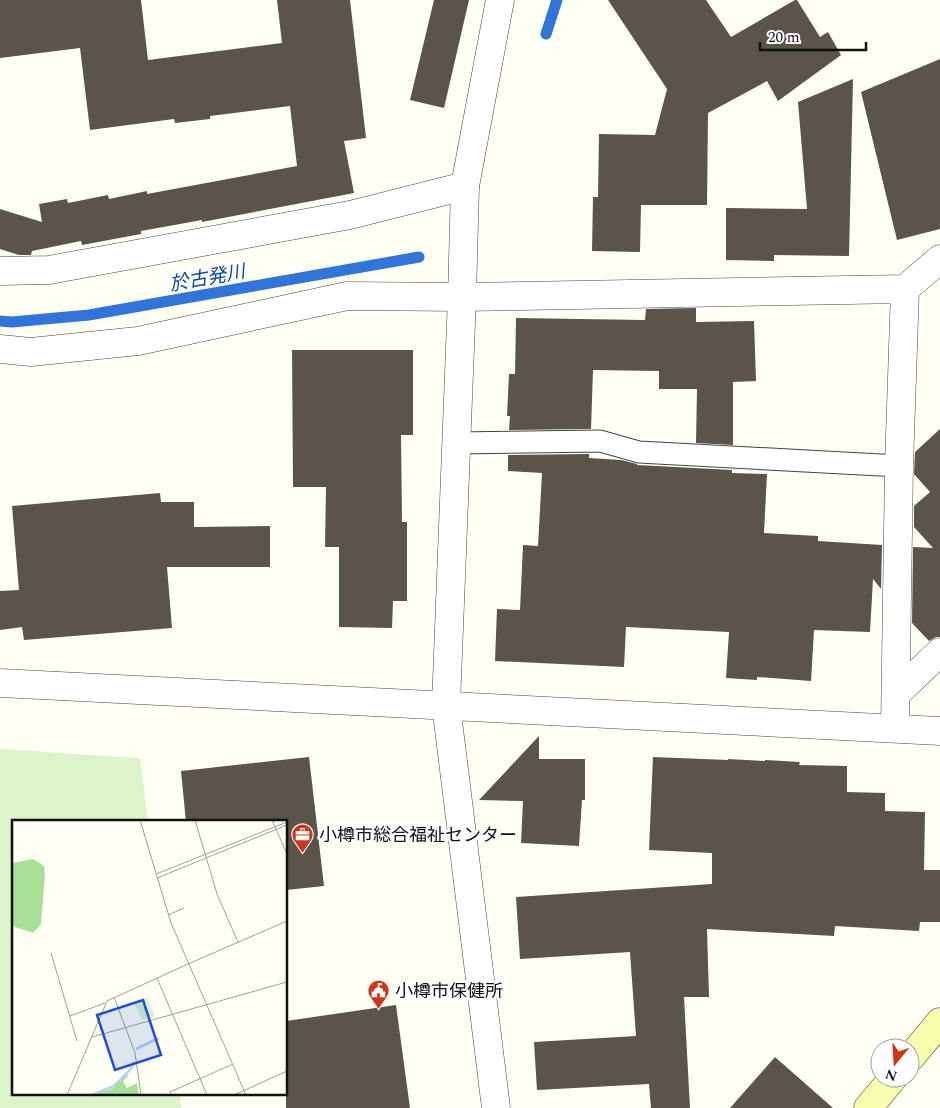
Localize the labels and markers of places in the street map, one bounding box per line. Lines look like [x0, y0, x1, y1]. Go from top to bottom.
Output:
place label: 小樽市総合福祉センター [319, 822, 517, 849]
office icon: 小樽市総合福祉センター [291, 823, 315, 854]
place label: 小樽市保健所 [395, 978, 503, 1005]
public building icon: 小樽市保健所 [367, 979, 391, 1010]

